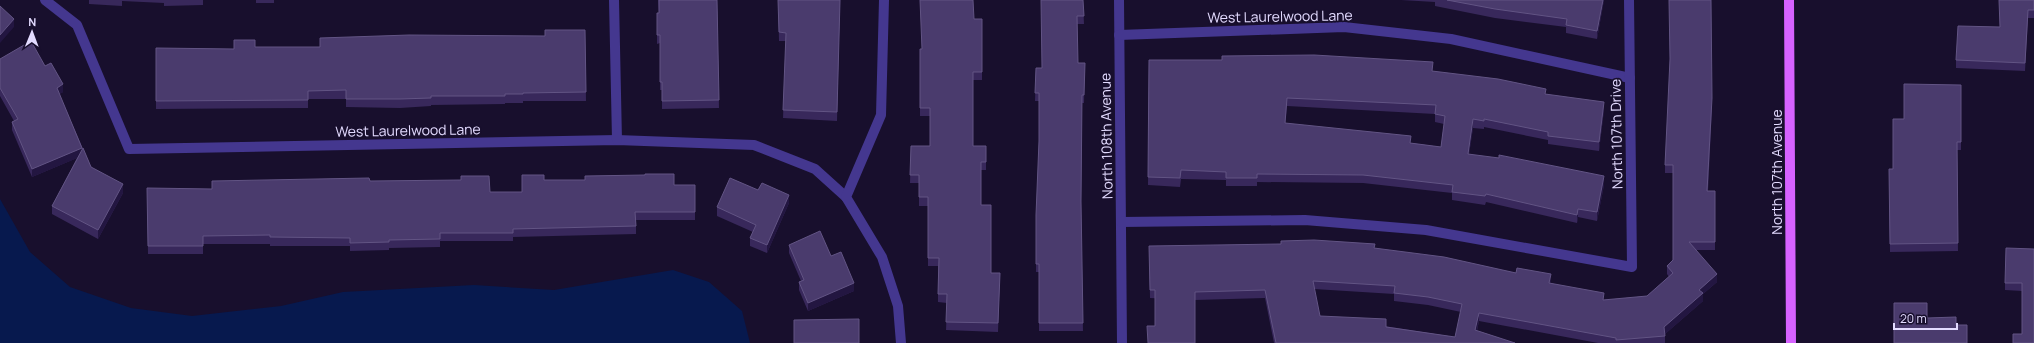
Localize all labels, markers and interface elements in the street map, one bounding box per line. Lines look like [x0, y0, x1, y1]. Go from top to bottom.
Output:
street label: West Laurelwood Lane [1207, 5, 1353, 27]
north arrow [12, 12, 52, 52]
text: N [28, 14, 36, 29]
street label: North 108th Avenue [1095, 73, 1117, 199]
street label: North 107th Drive [1606, 79, 1626, 189]
street label: North 107th Avenue [1767, 109, 1786, 235]
street label: West Laurelwood Lane [335, 119, 481, 141]
scale bar [1894, 305, 1957, 331]
text: 20 m [1900, 310, 1927, 327]

